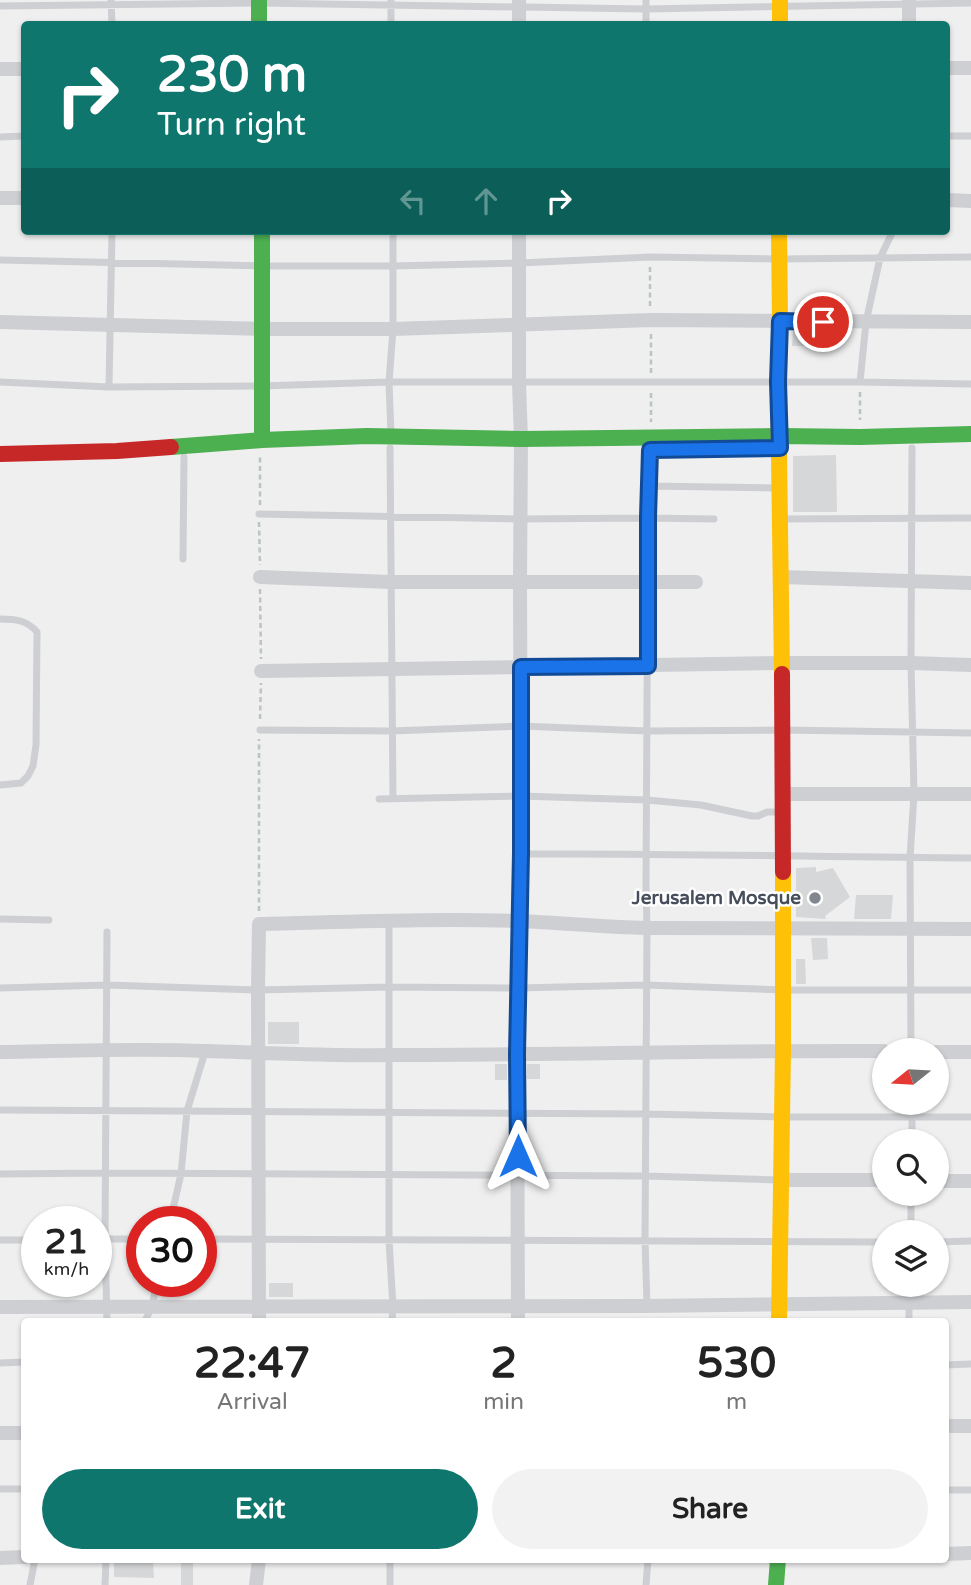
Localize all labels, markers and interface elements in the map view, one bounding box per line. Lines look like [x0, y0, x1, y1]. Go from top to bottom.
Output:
text: 230 m [157, 46, 307, 105]
icon: right [42, 49, 133, 140]
text: Turn right [157, 106, 306, 144]
icon: left [394, 182, 432, 220]
icon: ahead [467, 182, 505, 220]
icon: right [540, 182, 578, 220]
pin [793, 292, 853, 352]
icon: arrive [804, 303, 842, 341]
place label: Jerusalem Mosque [631, 887, 801, 910]
marker: Jerusalem Mosque [807, 890, 823, 906]
north arrow [872, 1038, 948, 1115]
map controls [872, 1038, 949, 1297]
position arrow [481, 1119, 555, 1193]
button: search [872, 1129, 949, 1206]
speed limit sign: 30 [126, 1206, 217, 1297]
button: layers [872, 1220, 949, 1297]
text: 21 [45, 1221, 88, 1263]
text: km/h [44, 1258, 89, 1280]
text: 22:47 [194, 1338, 310, 1389]
text: 2 [490, 1338, 517, 1389]
text: 530 [697, 1338, 776, 1389]
text: Arrival [217, 1388, 288, 1416]
text: min [483, 1388, 524, 1416]
text: m [726, 1388, 747, 1416]
button: Exit [42, 1469, 478, 1549]
button: Share [492, 1469, 928, 1549]

